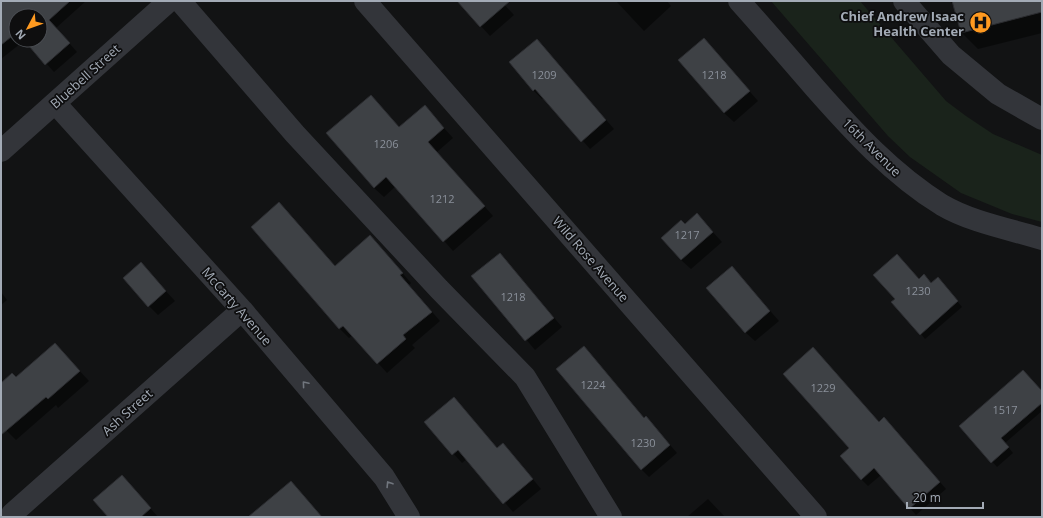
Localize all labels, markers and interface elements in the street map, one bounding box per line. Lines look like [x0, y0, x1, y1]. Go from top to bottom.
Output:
place label: Chief Andrew Isaac Health Center [840, 7, 964, 40]
north arrow [8, 8, 48, 48]
hospital icon: Chief Andrew Isaac Health Center [967, 10, 993, 36]
text: N [11, 27, 29, 43]
street label: Bluebell Street [46, 39, 124, 112]
house number: 1209 [531, 67, 557, 82]
house number: 1218 [701, 67, 727, 82]
street label: 16th Avenue [839, 114, 905, 180]
house number: 1206 [373, 136, 399, 151]
house number: 1212 [429, 191, 455, 206]
street label: Wild Rose Avenue [549, 212, 633, 306]
house number: 1217 [674, 227, 700, 242]
street label: McCarty Avenue [198, 263, 276, 349]
house number: 1230 [905, 283, 931, 298]
house number: 1218 [500, 289, 526, 304]
house number: 1224 [580, 377, 606, 392]
house number: 1229 [810, 380, 836, 395]
one-way arrow [303, 382, 310, 389]
street label: Ash Street [98, 384, 156, 439]
house number: 1517 [992, 402, 1018, 417]
house number: 1230 [630, 435, 656, 450]
one-way arrow [386, 481, 393, 488]
scale bar [907, 484, 983, 510]
text: 20 m [913, 489, 941, 506]

